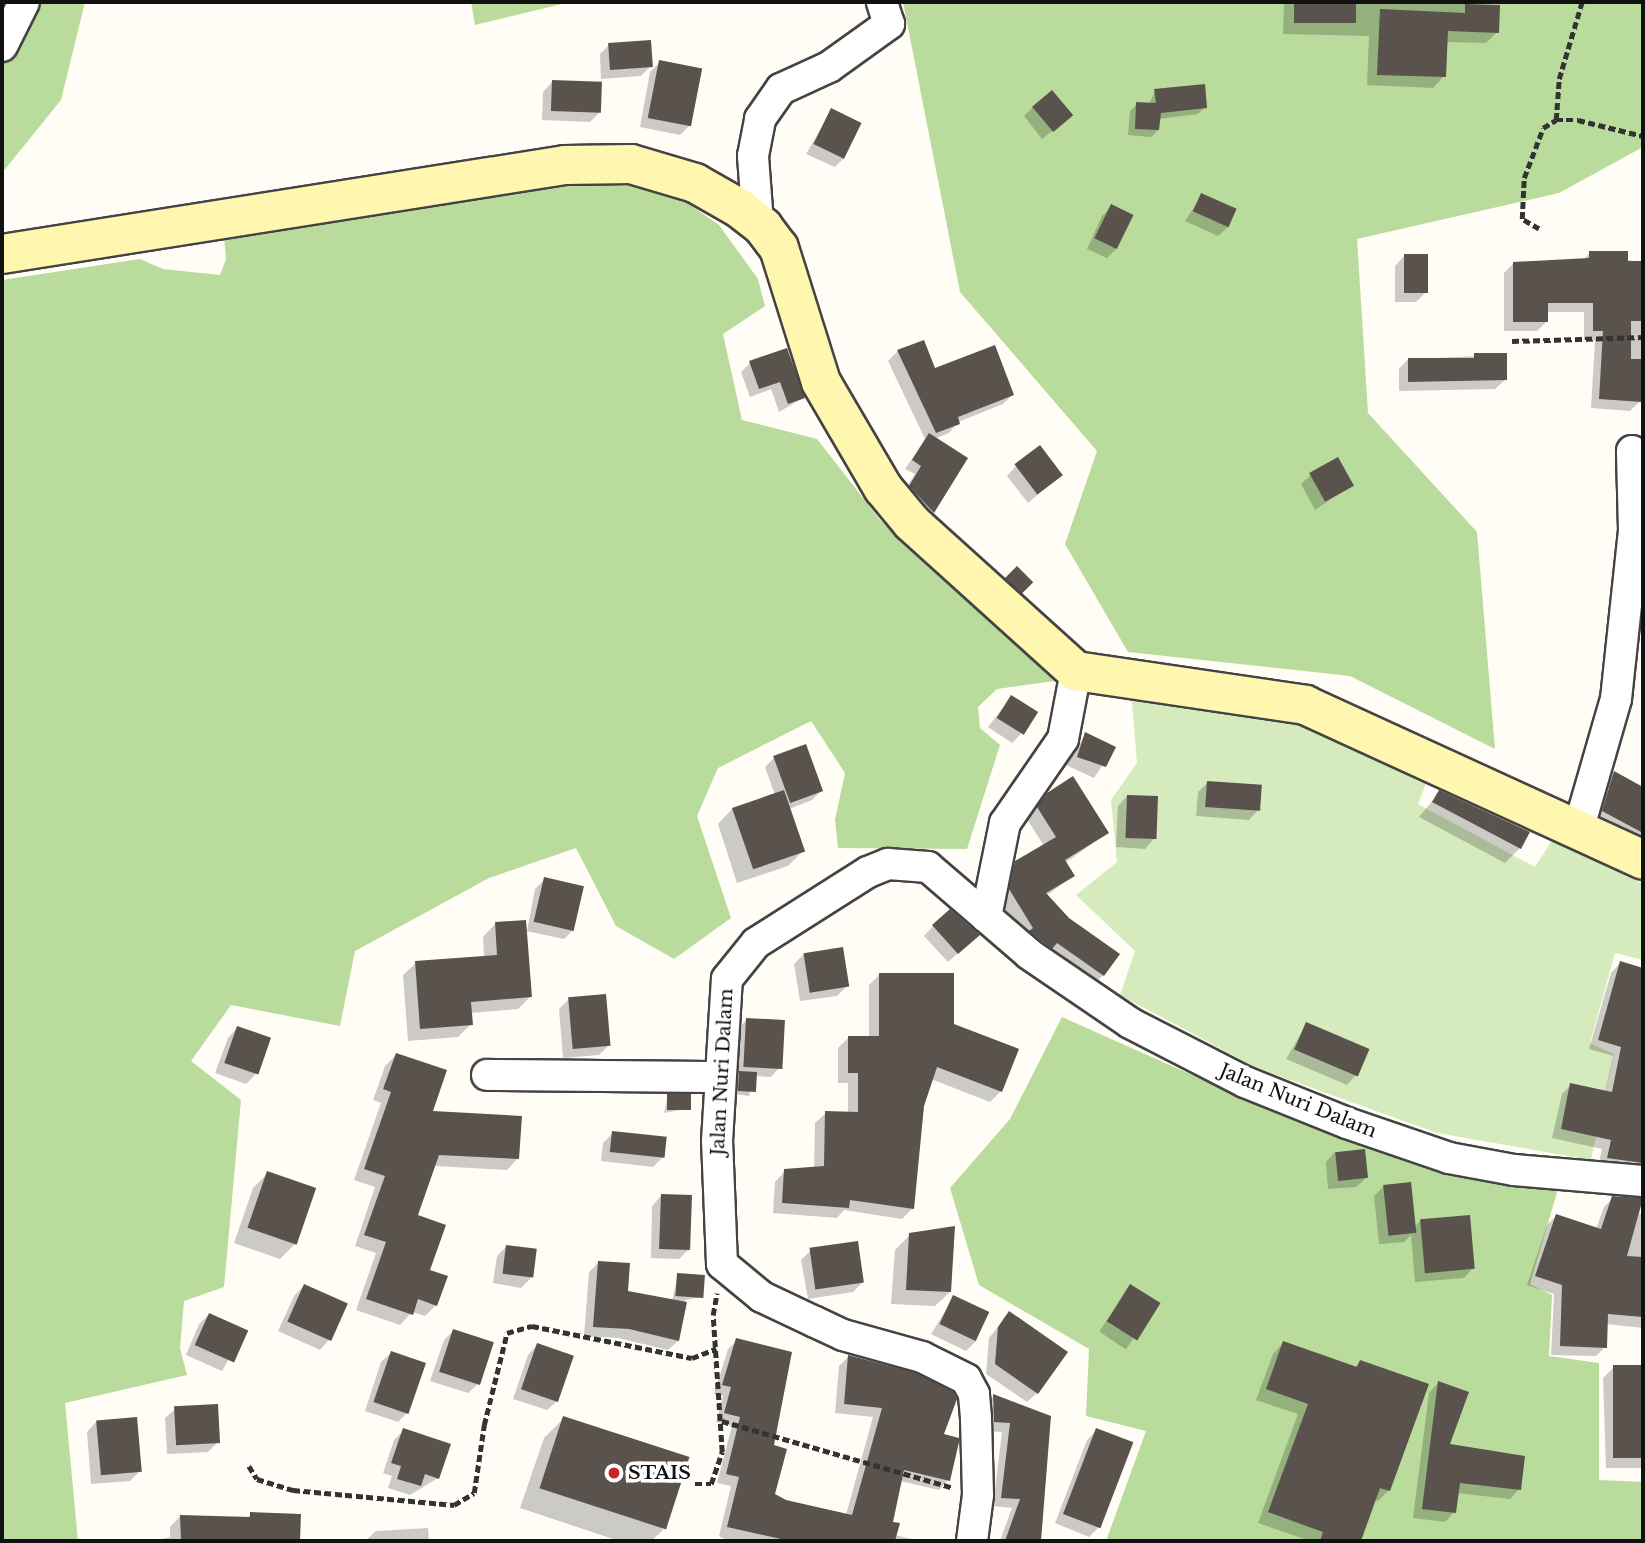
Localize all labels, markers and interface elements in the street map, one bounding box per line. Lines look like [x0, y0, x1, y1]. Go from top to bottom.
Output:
street label: Jalan Nuri Dalam [706, 988, 738, 1156]
street label: Jalan Nuri Dalam [1216, 1059, 1380, 1143]
place label: STAIS [628, 1462, 691, 1484]
marker: STAIS [606, 1465, 622, 1481]

